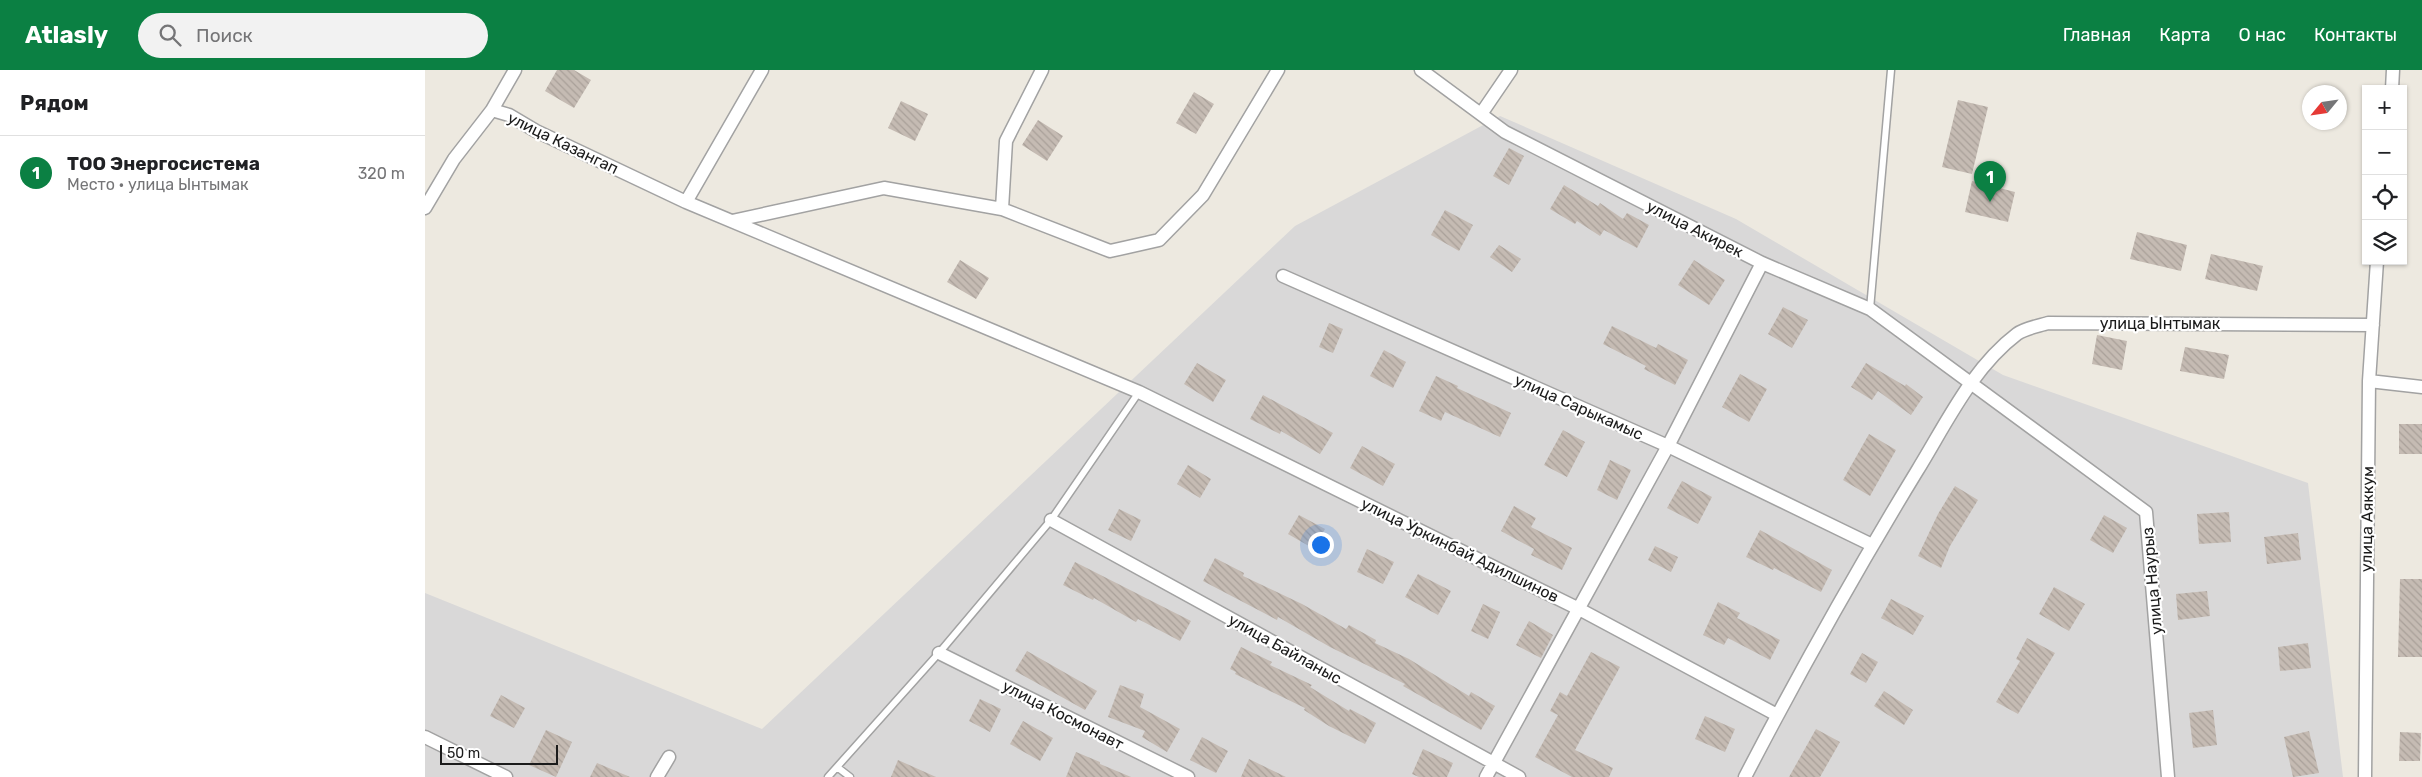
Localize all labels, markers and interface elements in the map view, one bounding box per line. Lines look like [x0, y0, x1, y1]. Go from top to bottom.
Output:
search box [138, 13, 488, 58]
text: Atlasly [25, 21, 108, 49]
icon: search [156, 21, 184, 49]
text: Поиск [196, 24, 253, 47]
text: Главная [2063, 24, 2131, 46]
text: Карта [2159, 24, 2211, 46]
text: О нас [2239, 24, 2286, 46]
text: Контакты [2314, 24, 2397, 46]
north arrow [2302, 85, 2347, 130]
map controls [2362, 85, 2407, 265]
button: + [2362, 85, 2407, 130]
text: Рядом [20, 90, 89, 115]
street label: улица Казангап [504, 108, 622, 178]
button: − [2362, 130, 2407, 175]
text: ТОО Энергосистема [67, 152, 260, 175]
pin: 1 [1974, 161, 2006, 202]
text: 1 [32, 164, 40, 183]
text: 320 m [358, 164, 405, 183]
text: Место · улица Ынтымак [67, 175, 249, 194]
button: locate [2362, 175, 2407, 220]
street label: улица Акирек [1643, 196, 1747, 262]
button: layers [2362, 220, 2407, 265]
street label: улица Ынтымак [2100, 314, 2221, 333]
street label: улица Сарыкамыс [1512, 370, 1646, 444]
street label: улица Аяккум [2357, 466, 2377, 572]
street label: улица Уркинбай Адилшинов [1358, 494, 1562, 606]
street label: улица Наурыз [2138, 526, 2166, 636]
your location [1308, 532, 1334, 558]
street label: улица Байланыс [1225, 610, 1345, 688]
street label: улица Космонавт [999, 676, 1127, 754]
scale bar [440, 742, 557, 765]
text: 50 m [447, 745, 480, 762]

